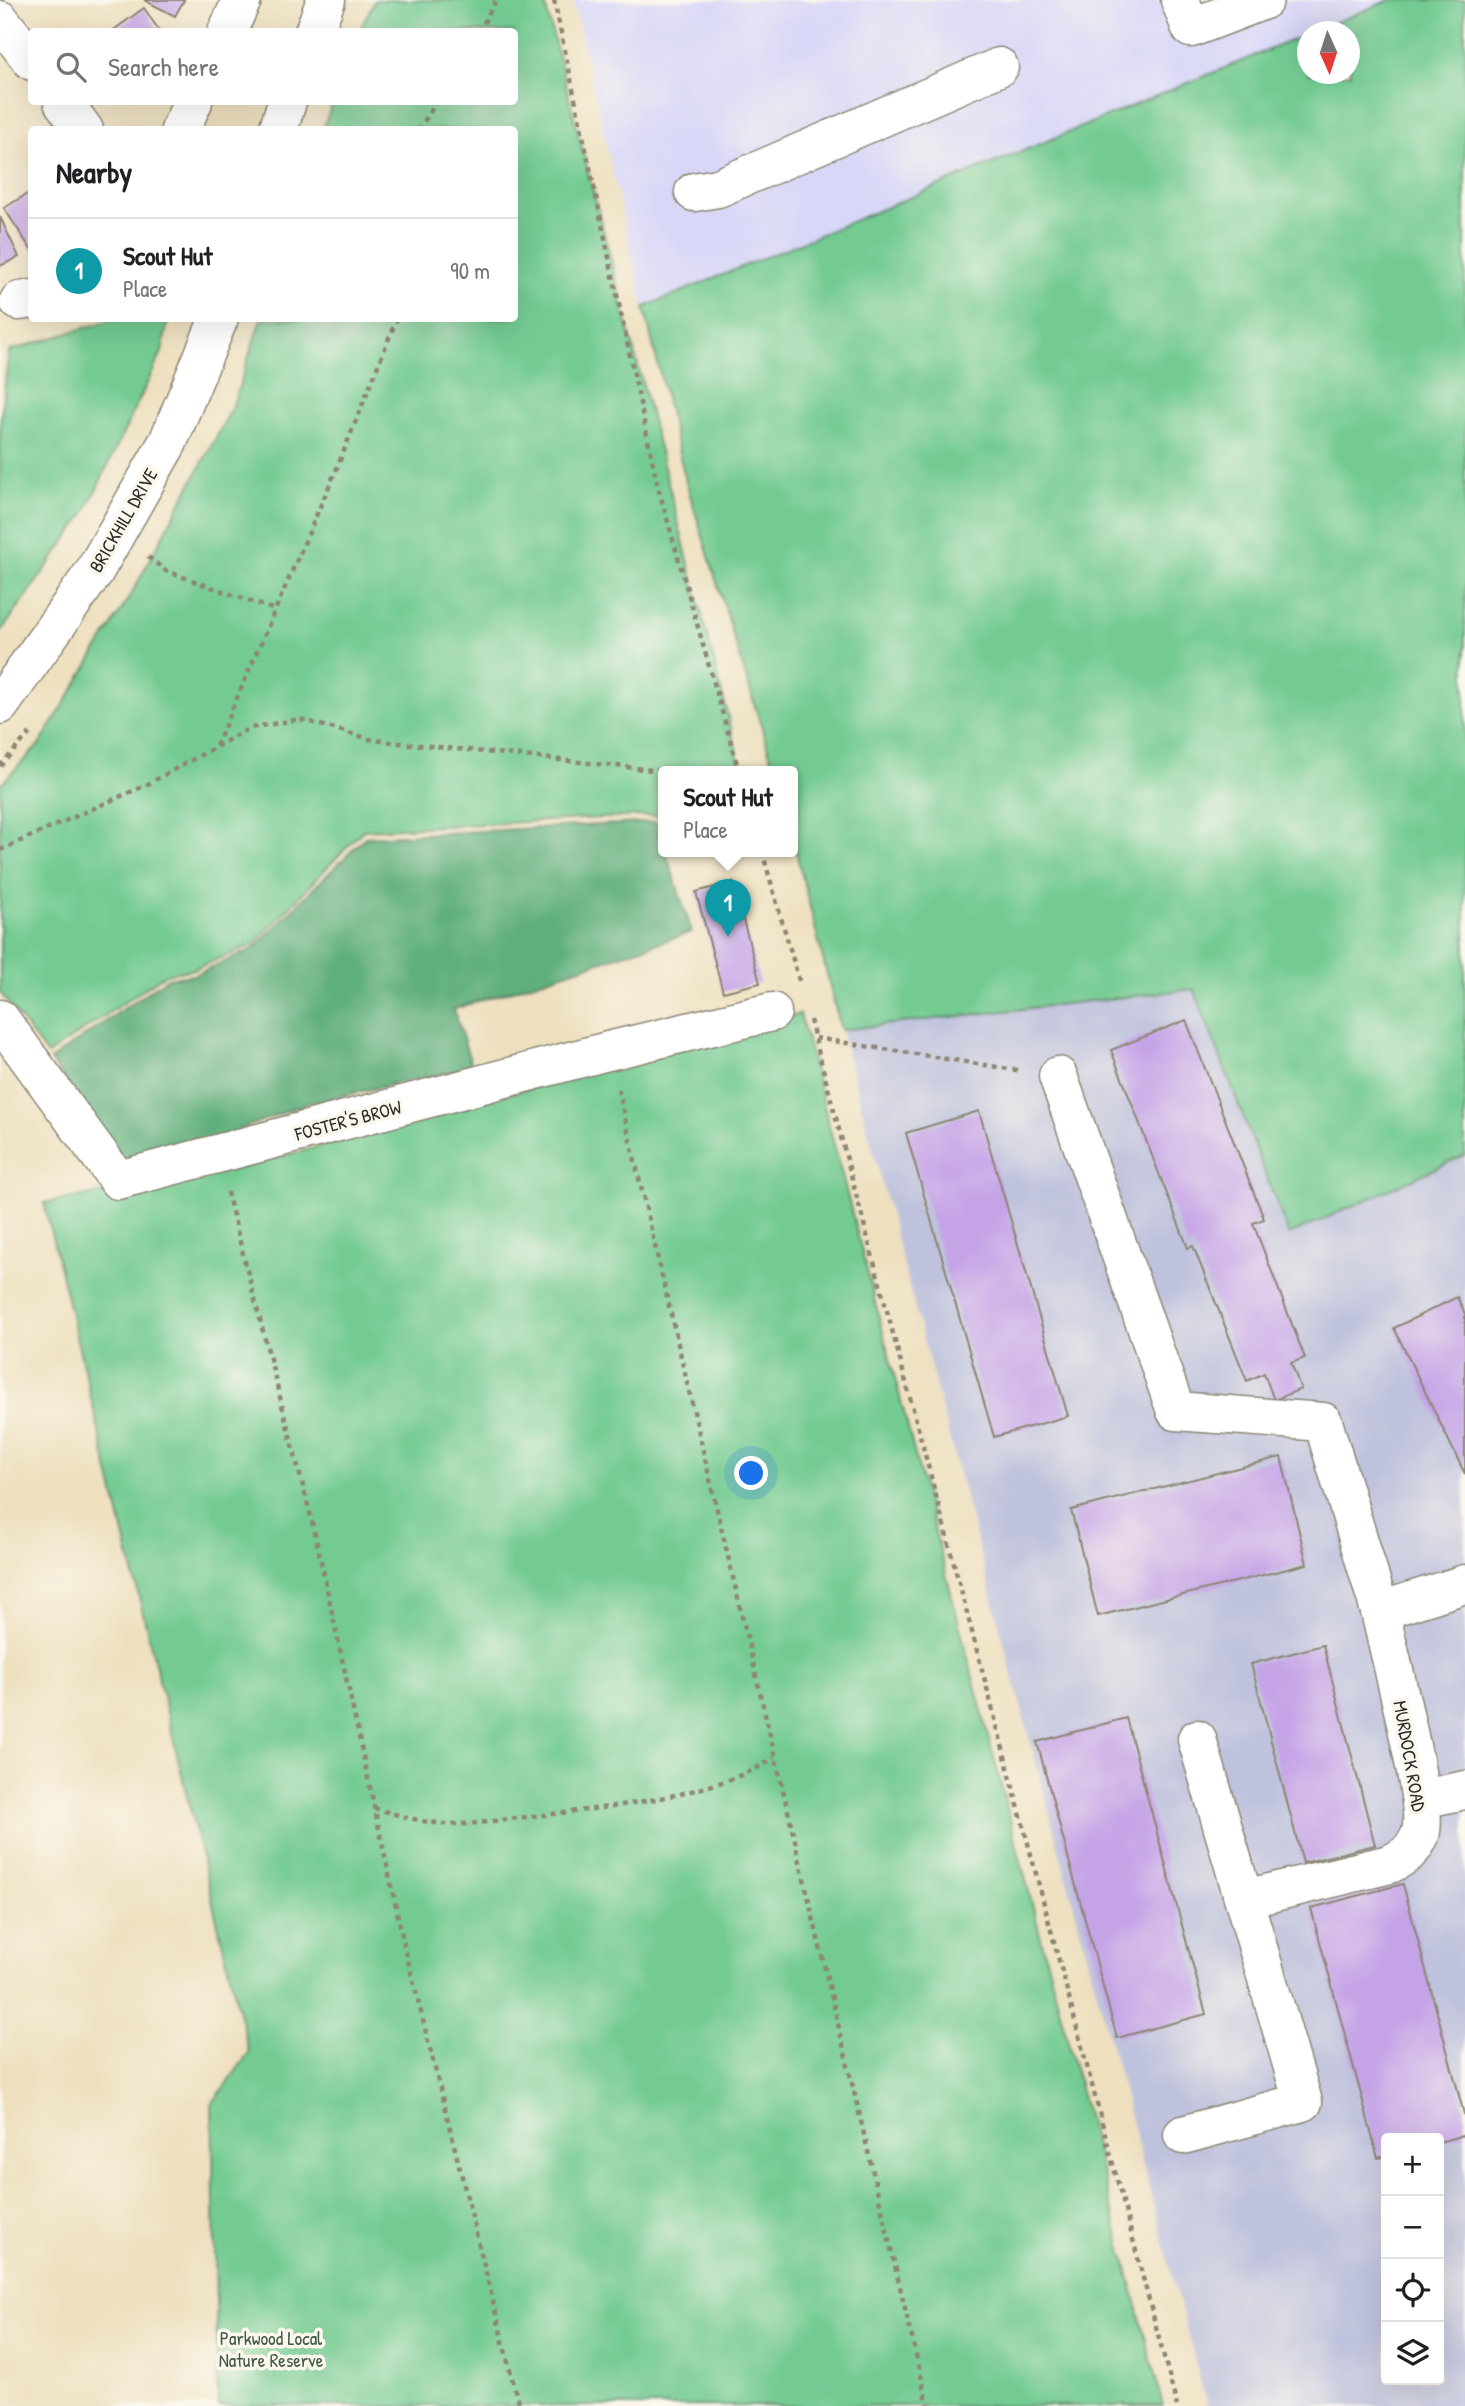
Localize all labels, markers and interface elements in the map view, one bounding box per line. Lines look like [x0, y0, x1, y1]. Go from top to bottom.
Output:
north arrow [1297, 21, 1360, 84]
search box [28, 28, 518, 105]
icon: search [52, 48, 90, 86]
text: Search here [108, 49, 219, 84]
text: Nearby [56, 152, 132, 192]
text: Scout Hut [123, 238, 212, 273]
text: 1 [75, 255, 83, 286]
text: 90 m [450, 255, 490, 286]
text: Place [123, 273, 167, 304]
street label: BRICKHILL DRIVE [83, 463, 164, 577]
popup [658, 766, 798, 857]
text: Scout Hut [683, 779, 773, 814]
text: Place [683, 814, 728, 845]
pin: 1 [705, 879, 751, 937]
street label: FOSTER'S BROW [291, 1093, 404, 1147]
your location [734, 1456, 768, 1490]
street label: MURDOCK ROAD [1387, 1699, 1433, 1813]
map controls [1381, 2133, 1444, 2385]
button: + [1381, 2133, 1444, 2196]
button: − [1381, 2196, 1444, 2259]
button: locate [1381, 2259, 1444, 2322]
button: layers [1381, 2322, 1444, 2385]
park label: Parkwood Local Nature Reserve [219, 2325, 324, 2373]

